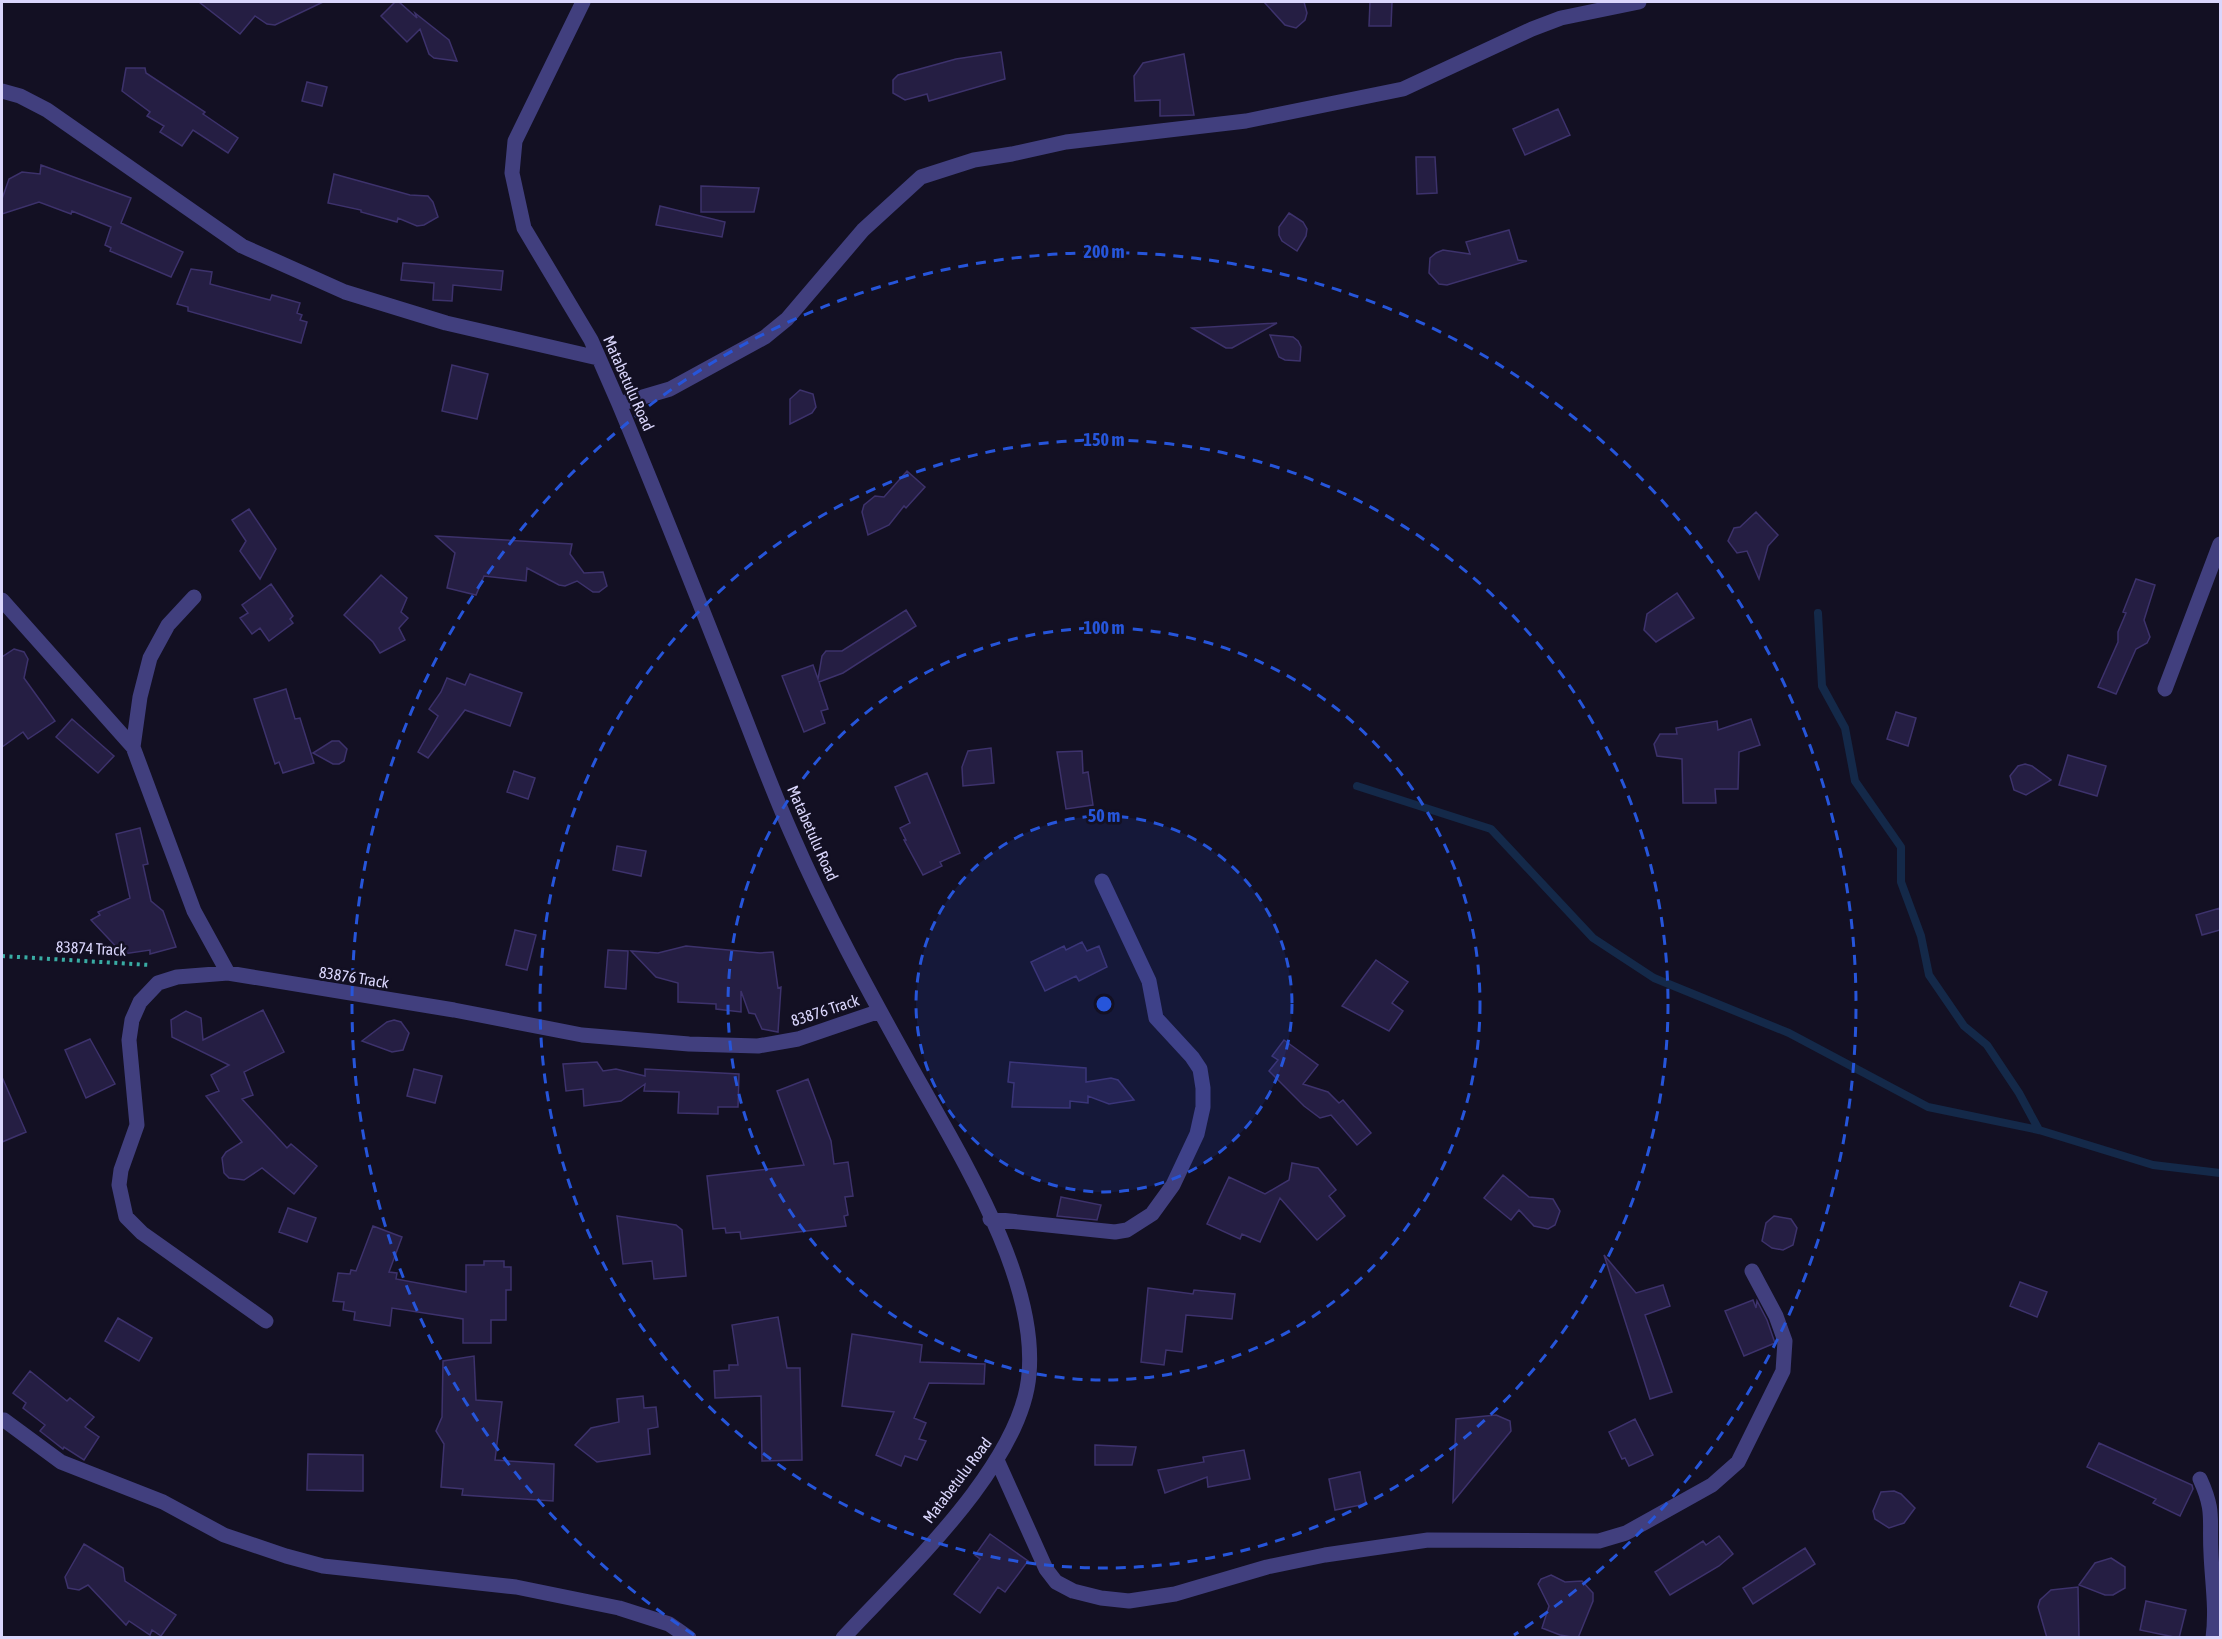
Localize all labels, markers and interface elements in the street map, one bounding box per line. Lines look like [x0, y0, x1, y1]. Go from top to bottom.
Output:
text: 200 m [1084, 241, 1124, 262]
street label: Matabetulu Road [600, 333, 658, 433]
text: 150 m [1084, 429, 1124, 450]
text: 100 m [1084, 617, 1124, 638]
street label: Matabetulu Road [784, 783, 842, 883]
text: 50 m [1088, 805, 1120, 826]
street label: 83874 Track [55, 937, 127, 959]
street label: 83876 Track [318, 963, 390, 991]
street label: 83876 Track [789, 991, 861, 1029]
centre of rings [1094, 994, 1114, 1014]
street label: Matabetulu Road [919, 1434, 995, 1526]

